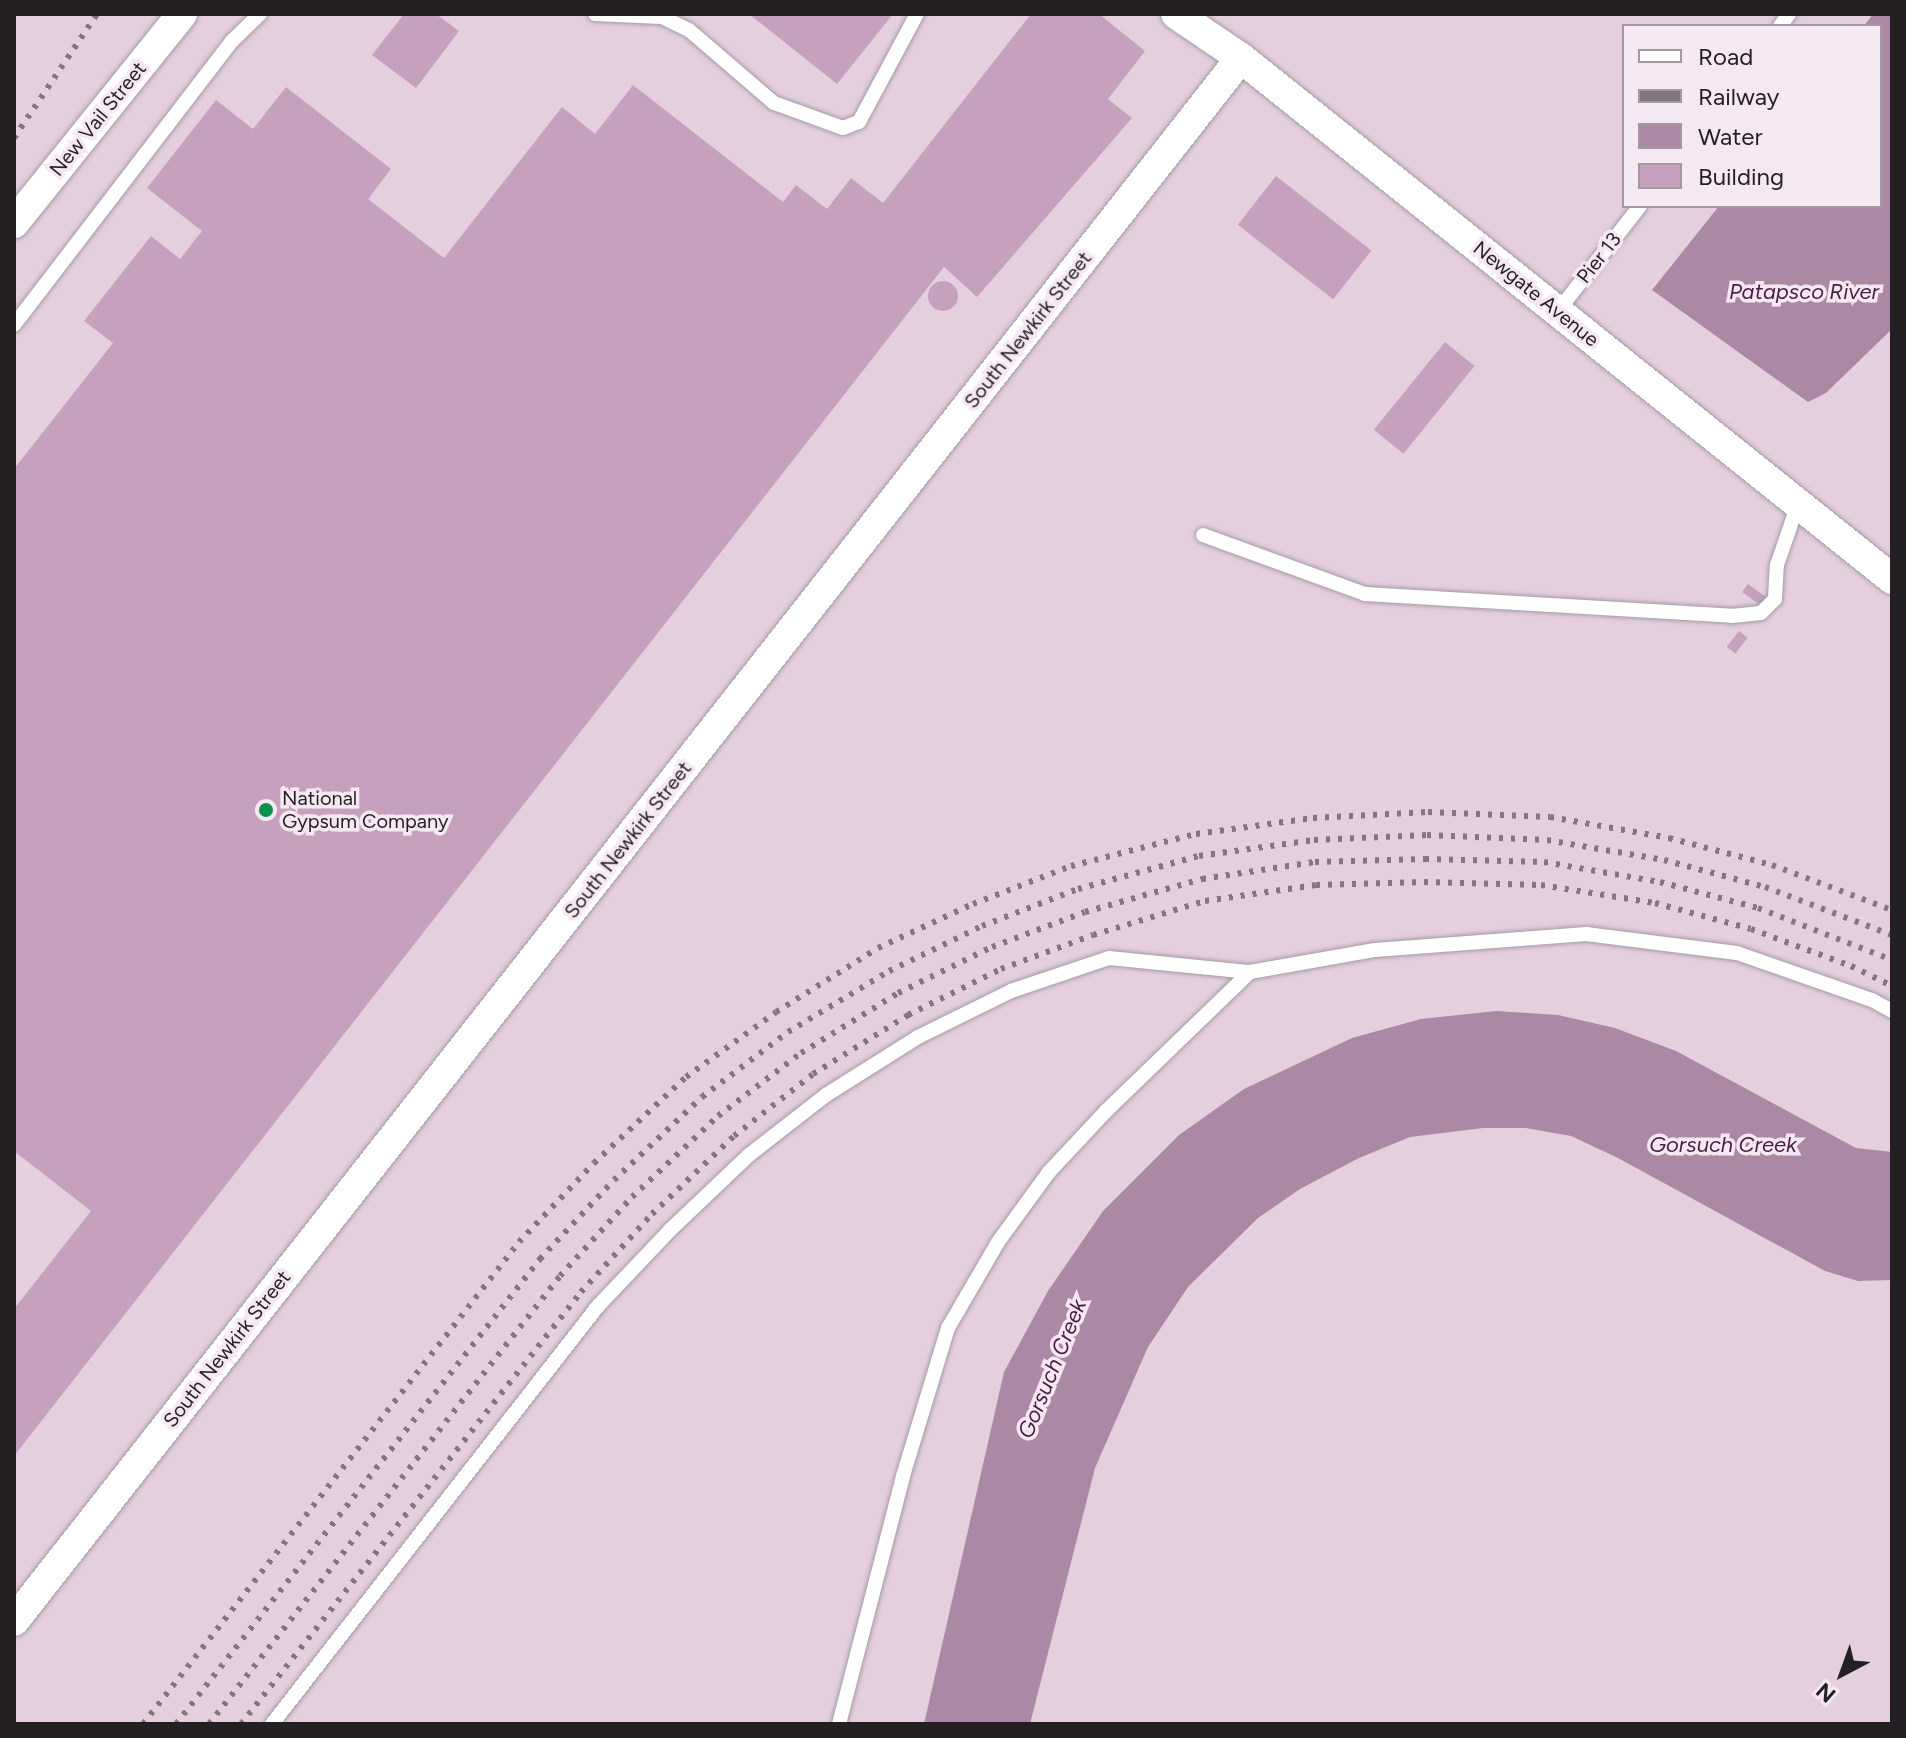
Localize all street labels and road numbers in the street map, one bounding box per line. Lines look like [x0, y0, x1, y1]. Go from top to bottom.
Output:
street label: New Vail Street [45, 57, 151, 181]
street label: Pier 13 [1572, 228, 1626, 288]
street label: Newgate Avenue [1468, 236, 1604, 352]
street label: South Newkirk Street [959, 247, 1097, 413]
street label: South Newkirk Street [559, 757, 697, 923]
street label: South Newkirk Street [158, 1266, 296, 1432]

